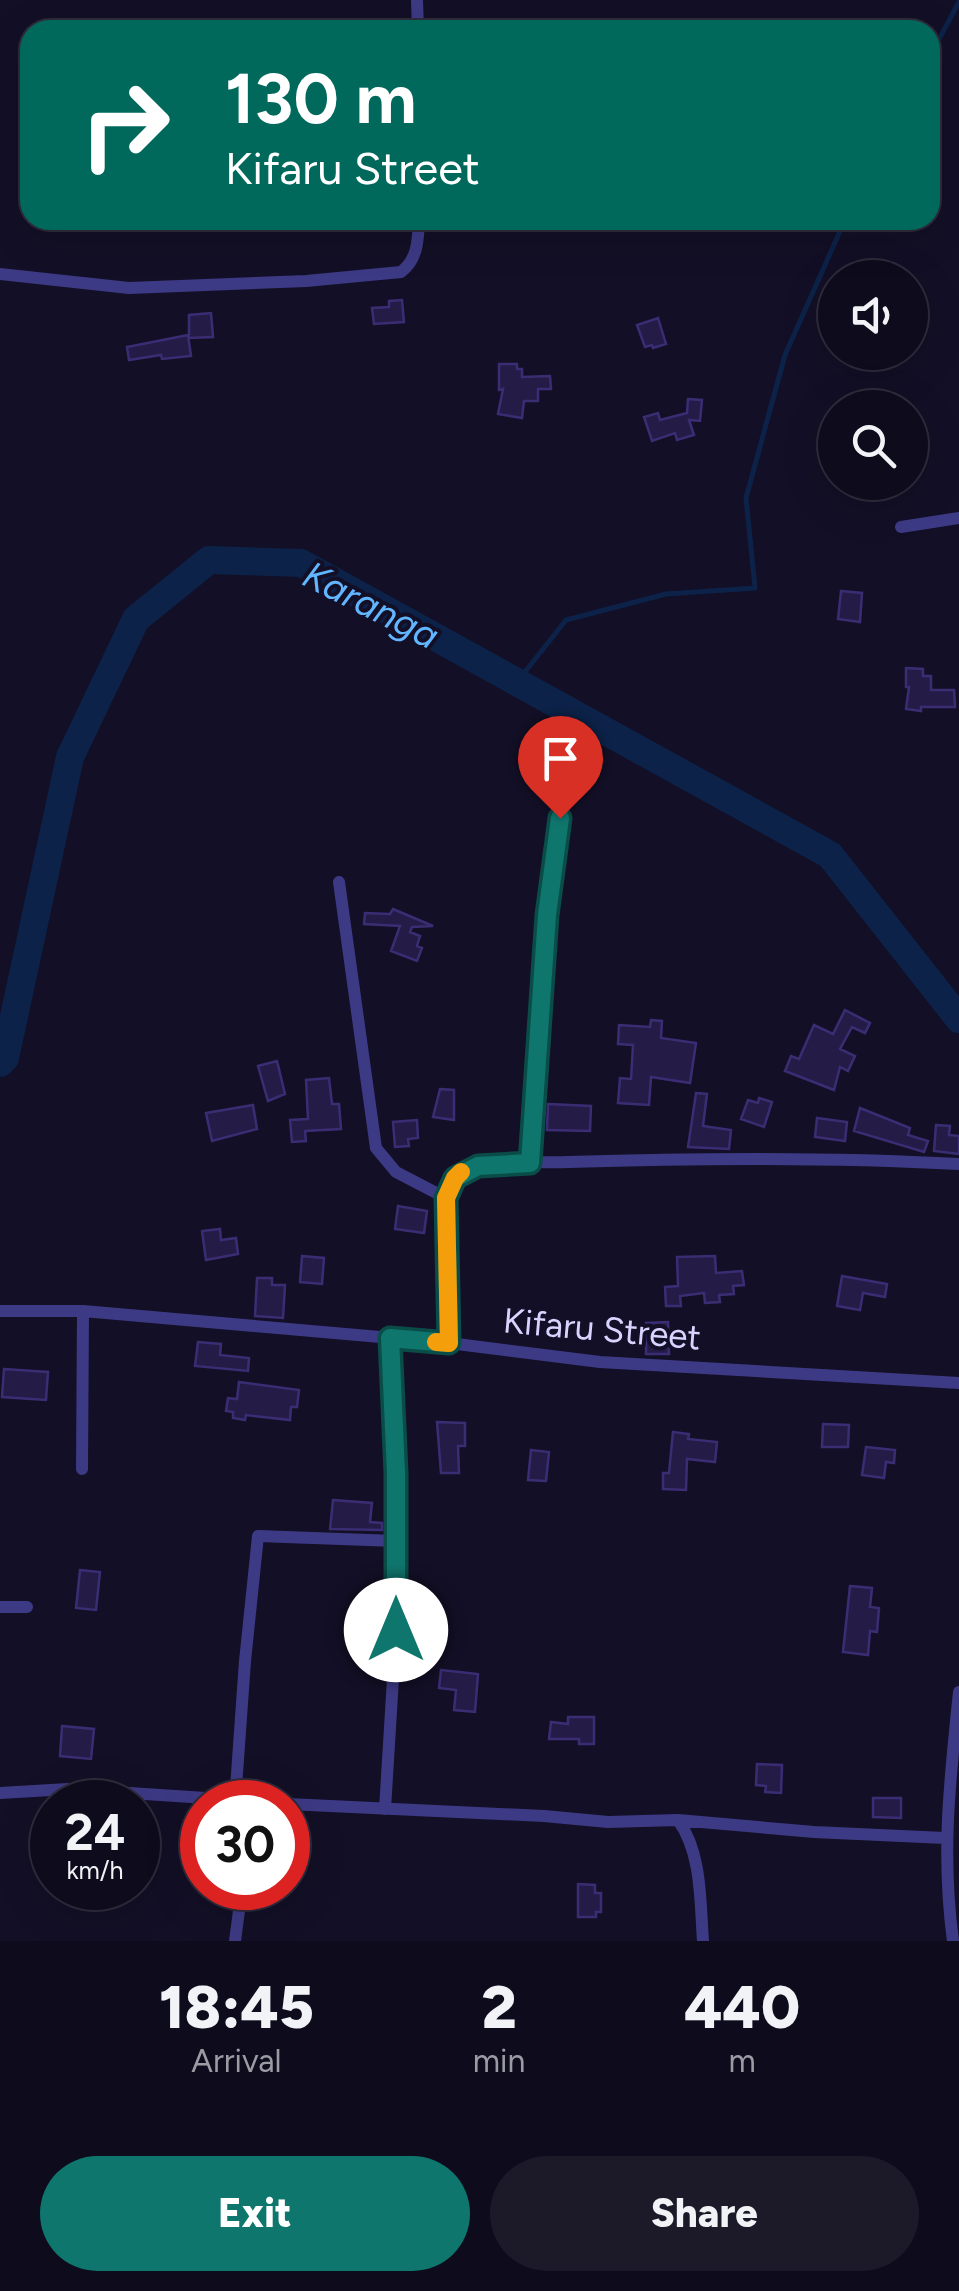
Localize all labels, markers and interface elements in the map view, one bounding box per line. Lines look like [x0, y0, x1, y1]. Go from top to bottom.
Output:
text: 130 m [225, 56, 417, 141]
icon: right [60, 60, 190, 190]
text: Kifaru Street [225, 141, 480, 195]
map controls [818, 260, 928, 500]
button: sound [818, 260, 928, 370]
button: search [818, 390, 928, 500]
water label: Karanga [295, 551, 447, 659]
pin [518, 716, 603, 819]
icon: arrive [533, 731, 588, 786]
street label: Kifaru Street [501, 1299, 703, 1359]
position arrow [344, 1578, 448, 1682]
speed limit sign: 30 [180, 1780, 310, 1910]
text: 24 [65, 1802, 125, 1863]
text: km/h [66, 1855, 124, 1885]
text: 18:45 [159, 1971, 314, 2043]
text: 2 [481, 1971, 517, 2043]
text: 440 [684, 1971, 800, 2043]
text: Arrival [191, 2042, 282, 2080]
text: min [473, 2042, 525, 2080]
text: m [729, 2042, 756, 2080]
button: Exit [40, 2156, 470, 2271]
button: Share [490, 2156, 919, 2271]

